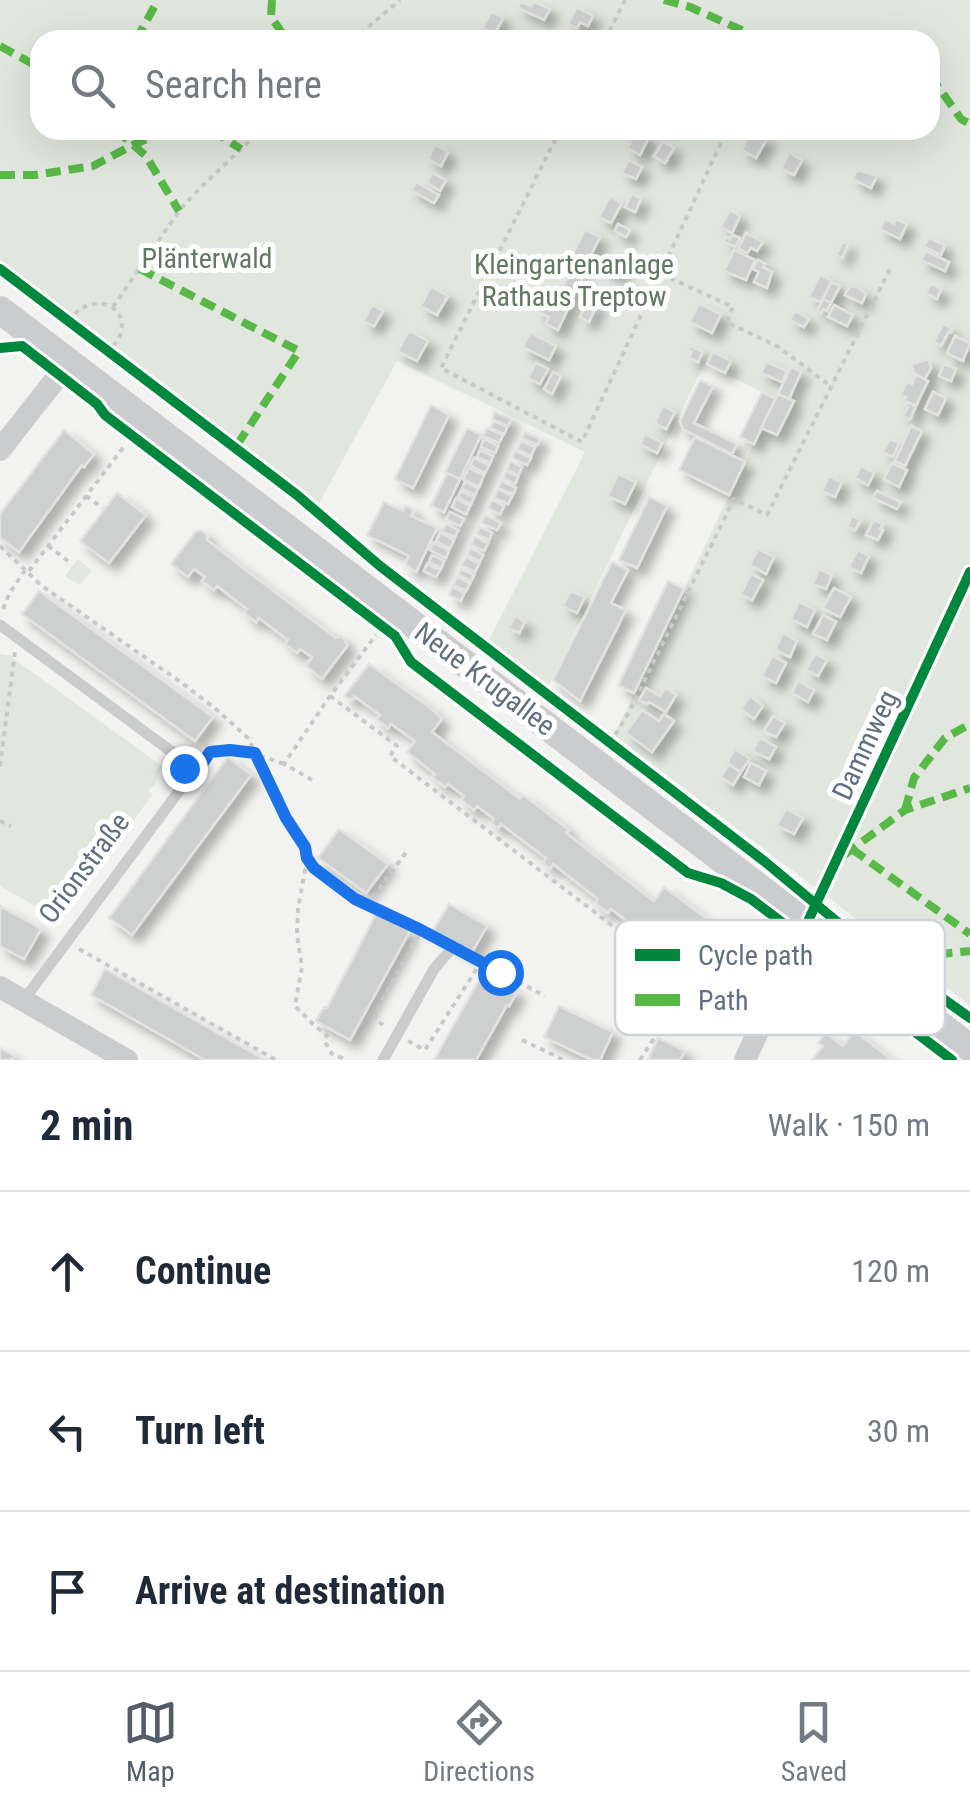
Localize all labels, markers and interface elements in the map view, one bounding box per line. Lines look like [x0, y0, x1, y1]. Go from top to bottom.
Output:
search box [30, 30, 940, 140]
icon: search [65, 58, 120, 113]
text: Search here [145, 63, 322, 107]
park label: Plänterwald [141, 242, 273, 275]
park label: Kleingartenanlage Rathaus Treptow [474, 248, 674, 313]
street label: Neue Krugallee [408, 616, 562, 742]
street label: Dammweg [825, 685, 905, 805]
route end [162, 746, 208, 792]
street label: Orionstraße [32, 806, 136, 930]
legend [615, 920, 945, 1035]
text: Cycle path [698, 939, 813, 972]
route start [478, 950, 524, 996]
text: Path [698, 984, 749, 1017]
text: 2 min [40, 1101, 133, 1150]
text: Walk · 150 m [768, 1106, 930, 1144]
icon: ahead [40, 1244, 95, 1299]
text: Continue [135, 1249, 271, 1293]
text: 120 m [851, 1252, 930, 1290]
icon: left [40, 1404, 95, 1459]
text: Turn left [135, 1409, 265, 1453]
text: 30 m [867, 1412, 930, 1450]
icon: arrive [40, 1564, 95, 1619]
text: Arrive at destination [135, 1569, 445, 1613]
tab: Map [123, 1695, 178, 1788]
tab: Directions [423, 1695, 535, 1788]
tab: Saved [781, 1695, 847, 1788]

